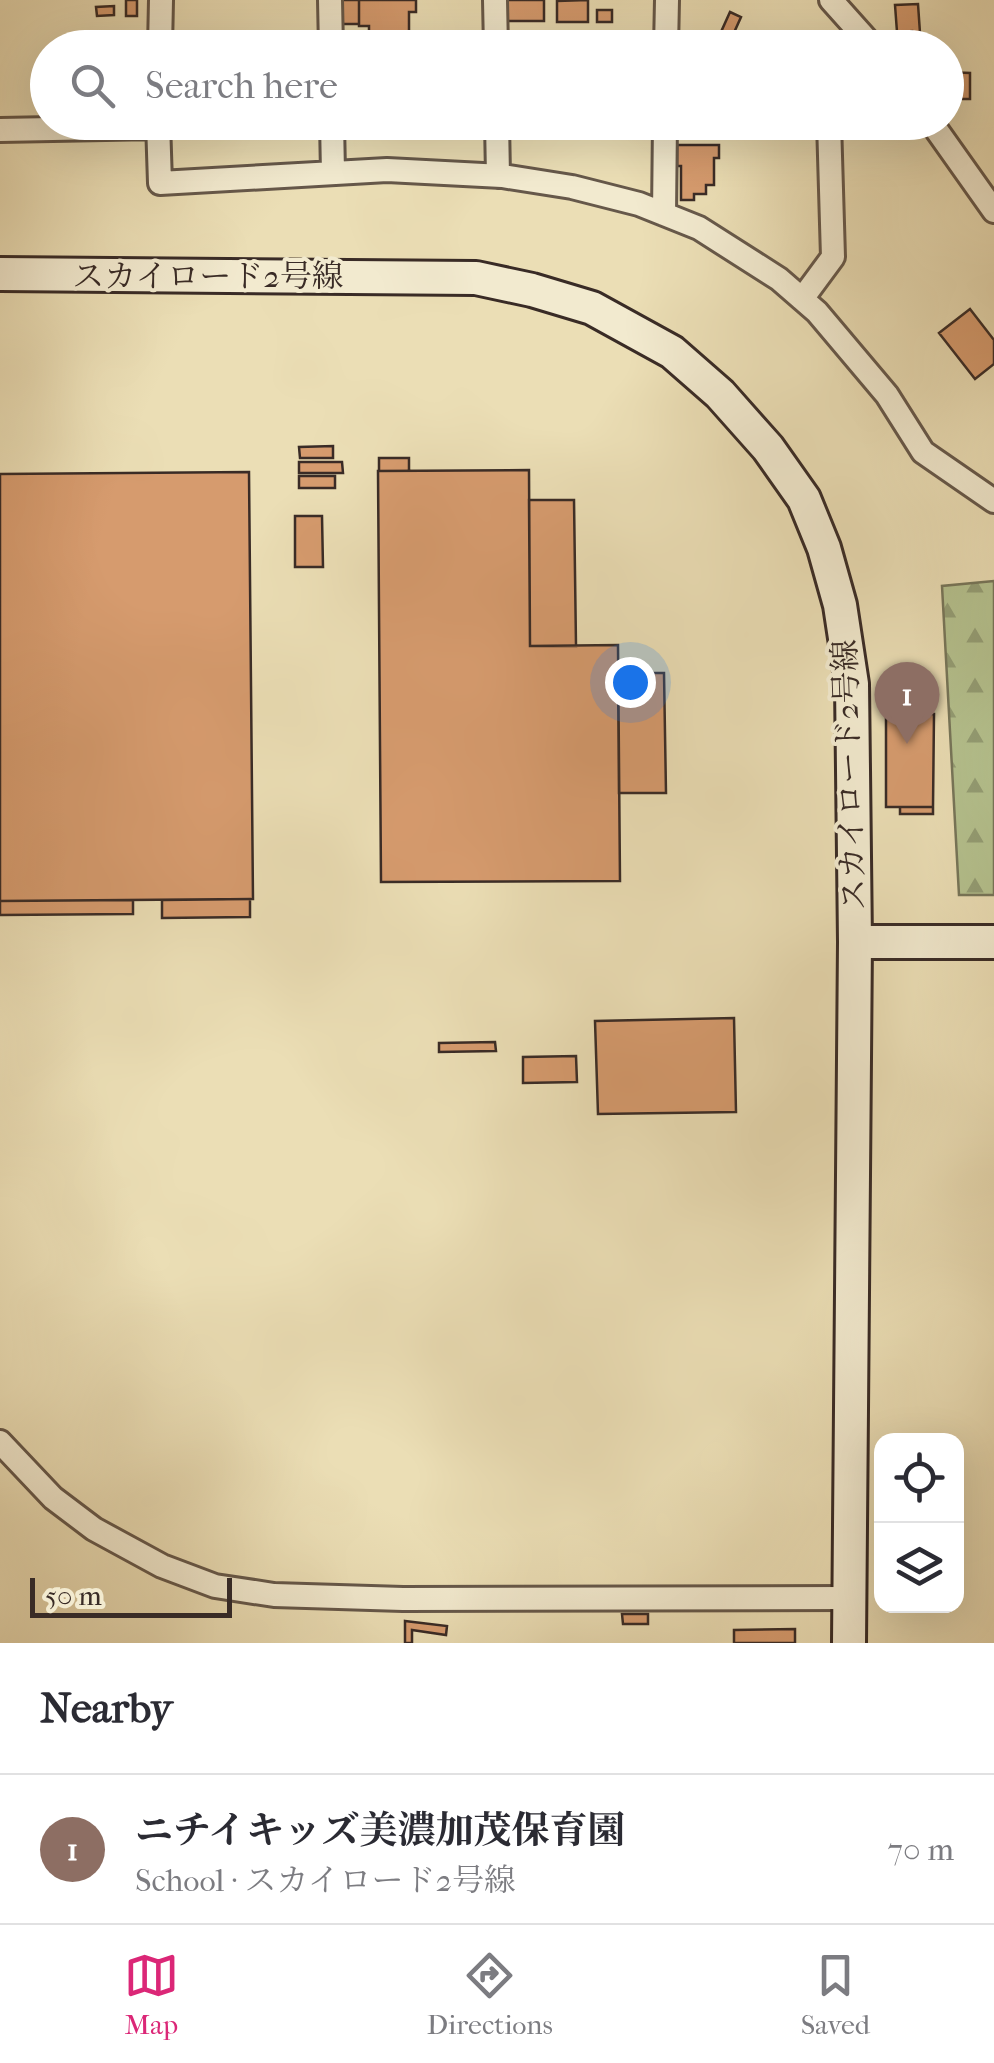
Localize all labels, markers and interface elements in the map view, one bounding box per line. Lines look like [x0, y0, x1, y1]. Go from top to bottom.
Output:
search box [30, 30, 964, 140]
icon: search [65, 58, 120, 113]
text: Search here [145, 63, 338, 108]
street label: スカイロード2号線 [72, 258, 344, 295]
street label: スカイロード2号線 [826, 639, 873, 911]
your location [605, 657, 656, 708]
pin: 1 [874, 662, 940, 744]
map controls [874, 1433, 964, 1613]
button: locate [874, 1433, 964, 1523]
button: layers [874, 1523, 964, 1613]
scale bar [30, 1573, 232, 1618]
text: 50 m [45, 1579, 102, 1612]
text: Nearby [40, 1684, 172, 1733]
text: ニチイキッズ美濃加茂保育園 [135, 1808, 626, 1853]
text: 1 [67, 1831, 78, 1868]
text: 70 m [888, 1831, 954, 1868]
text: School · スカイロード2号線 [135, 1862, 516, 1899]
tab: Map [124, 1948, 179, 2041]
tab: Directions [427, 1948, 553, 2041]
tab: Saved [801, 1948, 870, 2041]

